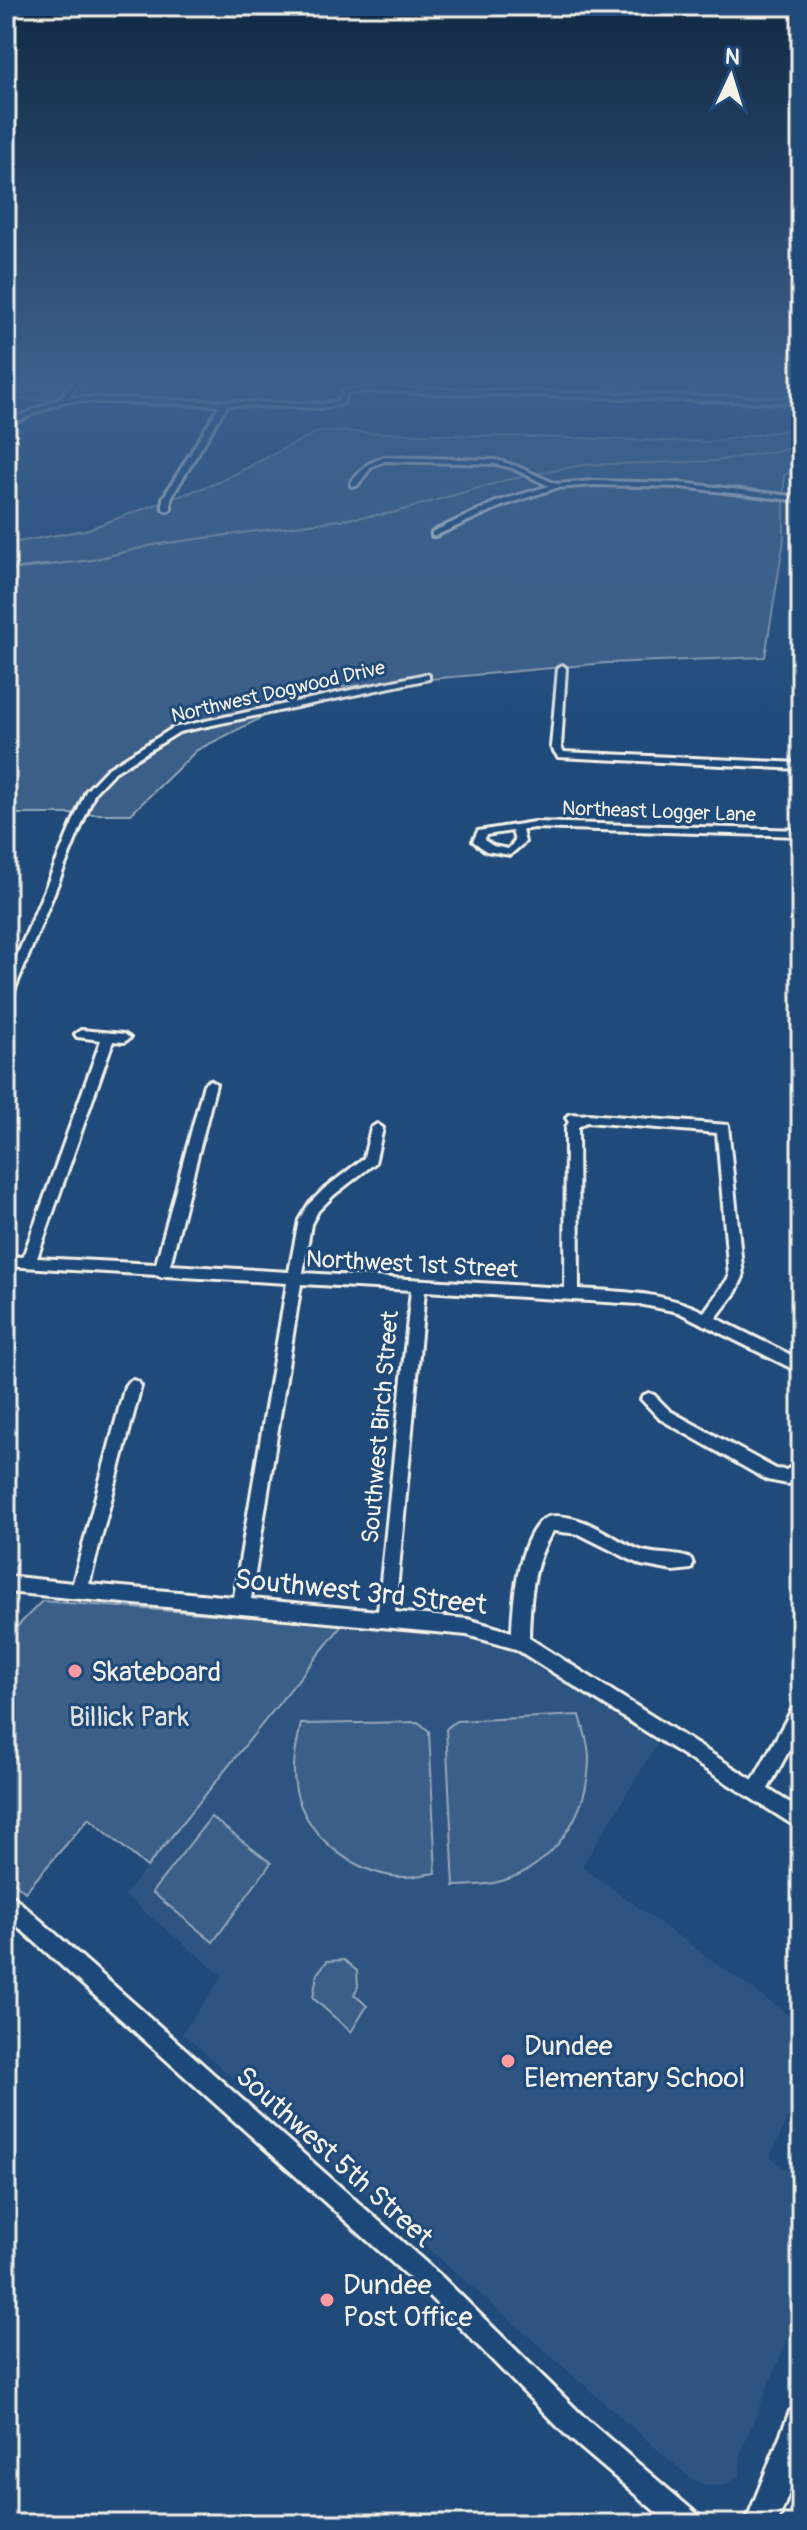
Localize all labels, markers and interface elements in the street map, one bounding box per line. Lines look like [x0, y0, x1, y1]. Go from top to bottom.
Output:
north arrow [691, 36, 771, 116]
text: N [724, 43, 741, 72]
street label: Northwest Dogwood Drive [169, 655, 388, 728]
street label: Northeast Logger Lane [562, 796, 756, 827]
street label: Northwest 1st Street [305, 1244, 519, 1285]
street label: Southwest Birch Street [356, 1309, 405, 1545]
street label: Southwest 3rd Street [233, 1562, 489, 1623]
place label: Skateboard [91, 1655, 221, 1690]
marker: Skateboard [66, 1662, 84, 1680]
park label: Billick Park [69, 1700, 189, 1735]
place label: Dundee Elementary School [524, 2029, 745, 2096]
marker: Dundee Elementary School [499, 2052, 517, 2070]
street label: Southwest 5th Street [228, 2059, 441, 2256]
place label: Dundee Post Office [343, 2268, 473, 2335]
marker: Dundee Post Office [318, 2291, 336, 2309]

